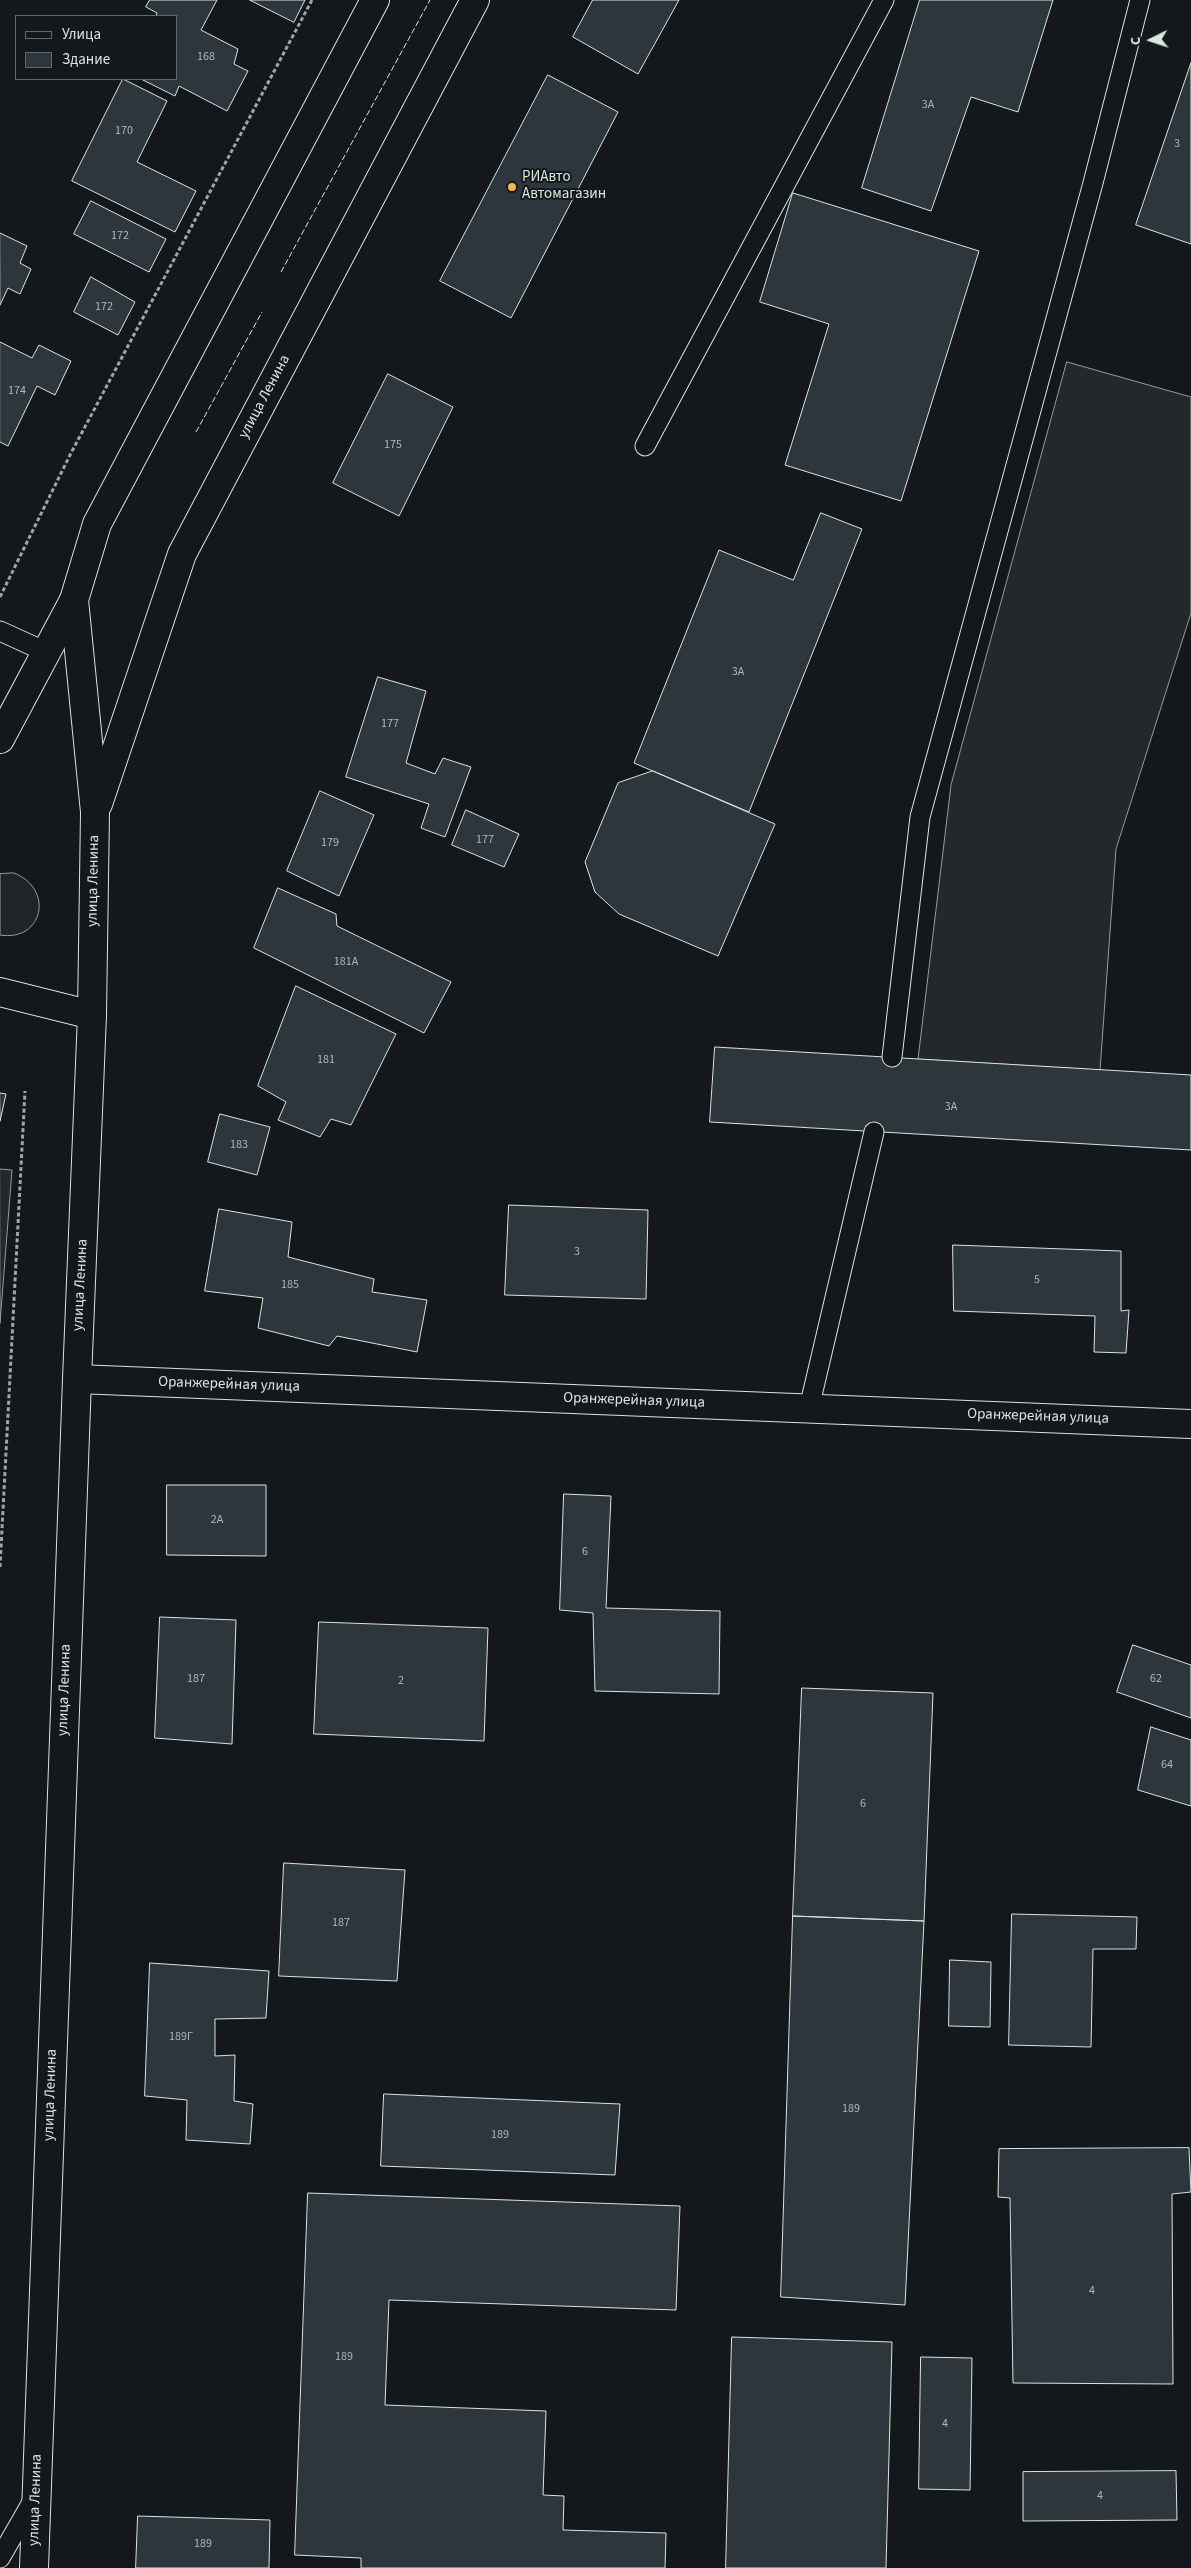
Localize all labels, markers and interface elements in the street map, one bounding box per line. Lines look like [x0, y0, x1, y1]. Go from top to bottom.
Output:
legend [15, 15, 178, 80]
north arrow [1126, 15, 1176, 65]
text: Улица [62, 24, 101, 45]
text: С [1126, 36, 1146, 46]
text: Здание [62, 49, 110, 70]
house number: 168 [197, 50, 215, 64]
house number: 3А [922, 98, 934, 112]
house number: 170 [115, 124, 133, 138]
house number: 3 [1174, 137, 1180, 151]
place label: РИАвто Автомагазин [522, 169, 606, 204]
marker: РИАвто Автомагазин [506, 181, 518, 193]
house number: 172 [111, 229, 129, 243]
house number: 172 [95, 300, 113, 314]
street label: улица Ленина [235, 352, 295, 442]
house number: 174 [8, 384, 26, 398]
house number: 175 [384, 438, 402, 452]
house number: 3А [732, 665, 744, 679]
house number: 177 [381, 717, 399, 731]
house number: 177 [476, 833, 494, 847]
street label: улица Ленина [84, 835, 104, 927]
house number: 179 [321, 836, 339, 850]
house number: 181А [334, 955, 358, 969]
house number: 181 [317, 1053, 335, 1067]
house number: 3А [945, 1100, 957, 1114]
house number: 183 [230, 1138, 248, 1152]
street label: улица Ленина [70, 1239, 92, 1331]
house number: 3 [574, 1245, 580, 1259]
house number: 5 [1034, 1273, 1040, 1287]
house number: 185 [281, 1278, 299, 1292]
street label: Оранжерейная улица [158, 1374, 300, 1396]
street label: Оранжерейная улица [563, 1390, 705, 1412]
street label: Оранжерейная улица [967, 1406, 1109, 1428]
house number: 2А [211, 1513, 223, 1527]
house number: 6 [582, 1545, 588, 1559]
street label: улица Ленина [54, 1644, 76, 1736]
house number: 187 [187, 1672, 205, 1686]
house number: 62 [1150, 1672, 1162, 1686]
house number: 2 [398, 1674, 404, 1688]
house number: 64 [1161, 1758, 1173, 1772]
house number: 6 [860, 1797, 866, 1811]
house number: 187 [332, 1916, 350, 1930]
house number: 189Г [169, 2030, 193, 2044]
street label: улица Ленина [40, 2049, 62, 2141]
house number: 189 [842, 2102, 860, 2116]
house number: 189 [491, 2128, 509, 2142]
house number: 4 [1089, 2284, 1095, 2298]
house number: 189 [335, 2350, 353, 2364]
house number: 4 [942, 2417, 948, 2431]
street label: улица Ленина [25, 2454, 47, 2546]
house number: 4 [1097, 2489, 1103, 2503]
house number: 189 [194, 2537, 212, 2551]

